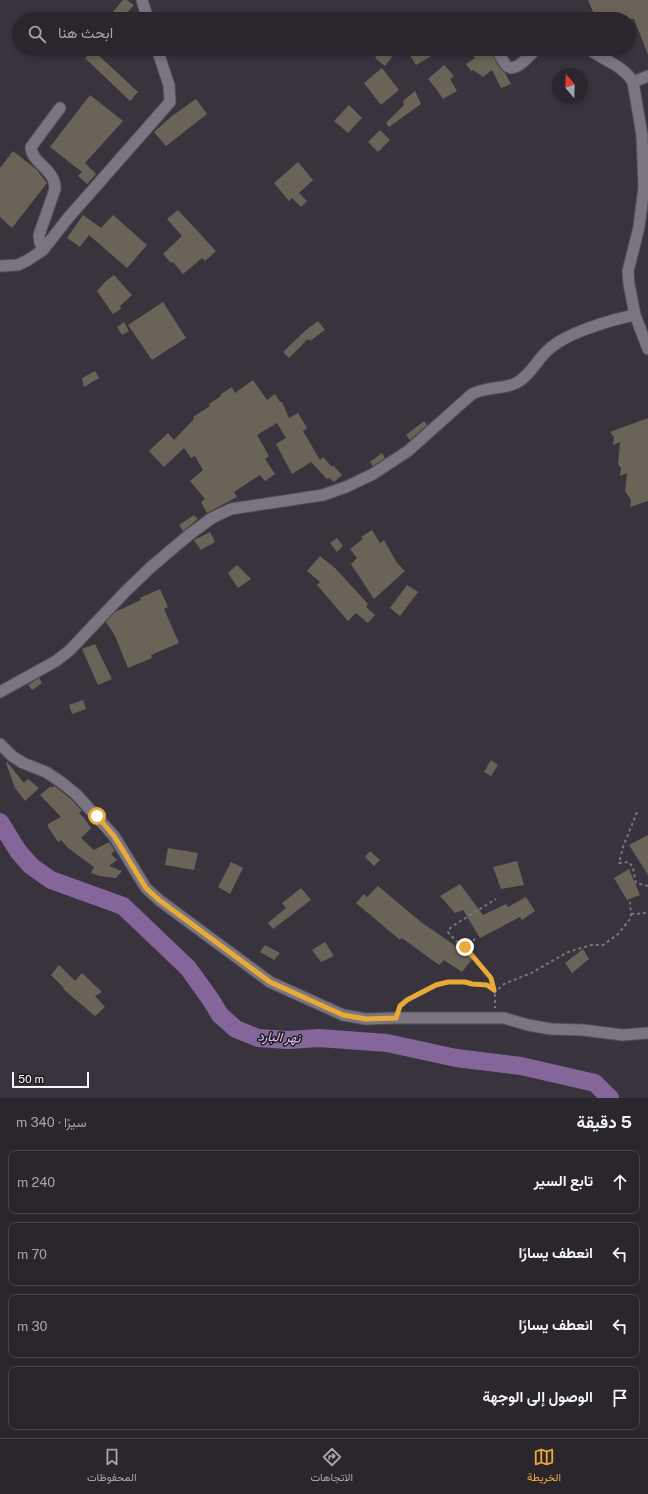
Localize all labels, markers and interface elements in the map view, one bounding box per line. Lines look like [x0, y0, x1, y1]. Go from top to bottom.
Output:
search box [12, 12, 636, 56]
icon: search [26, 23, 48, 45]
text: ابحث هنا [58, 24, 113, 41]
north arrow [552, 68, 588, 104]
route start [88, 807, 106, 825]
route end [456, 938, 474, 956]
water label: نهر البارد [257, 1028, 302, 1047]
scale bar [12, 1070, 89, 1089]
text: 50 m [18, 1073, 44, 1085]
text: 5 دقيقة [577, 1112, 632, 1132]
text: سيرًا · 340 m [16, 1115, 87, 1130]
icon: ahead [609, 1171, 631, 1193]
text: تابع السير [534, 1172, 593, 1189]
text: 240 m [17, 1175, 55, 1190]
icon: left [609, 1243, 631, 1265]
text: انعطف يسارًا [519, 1244, 593, 1261]
text: 70 m [17, 1247, 47, 1262]
icon: left [609, 1315, 631, 1337]
text: انعطف يسارًا [519, 1316, 593, 1333]
text: 30 m [17, 1319, 47, 1334]
icon: arrive [609, 1387, 631, 1409]
text: الوصول إلى الوجهة [483, 1388, 593, 1405]
tab: المحفوظات [87, 1446, 137, 1487]
tab: الاتجاهات [310, 1446, 353, 1487]
tab: الخريطة [527, 1446, 561, 1487]

